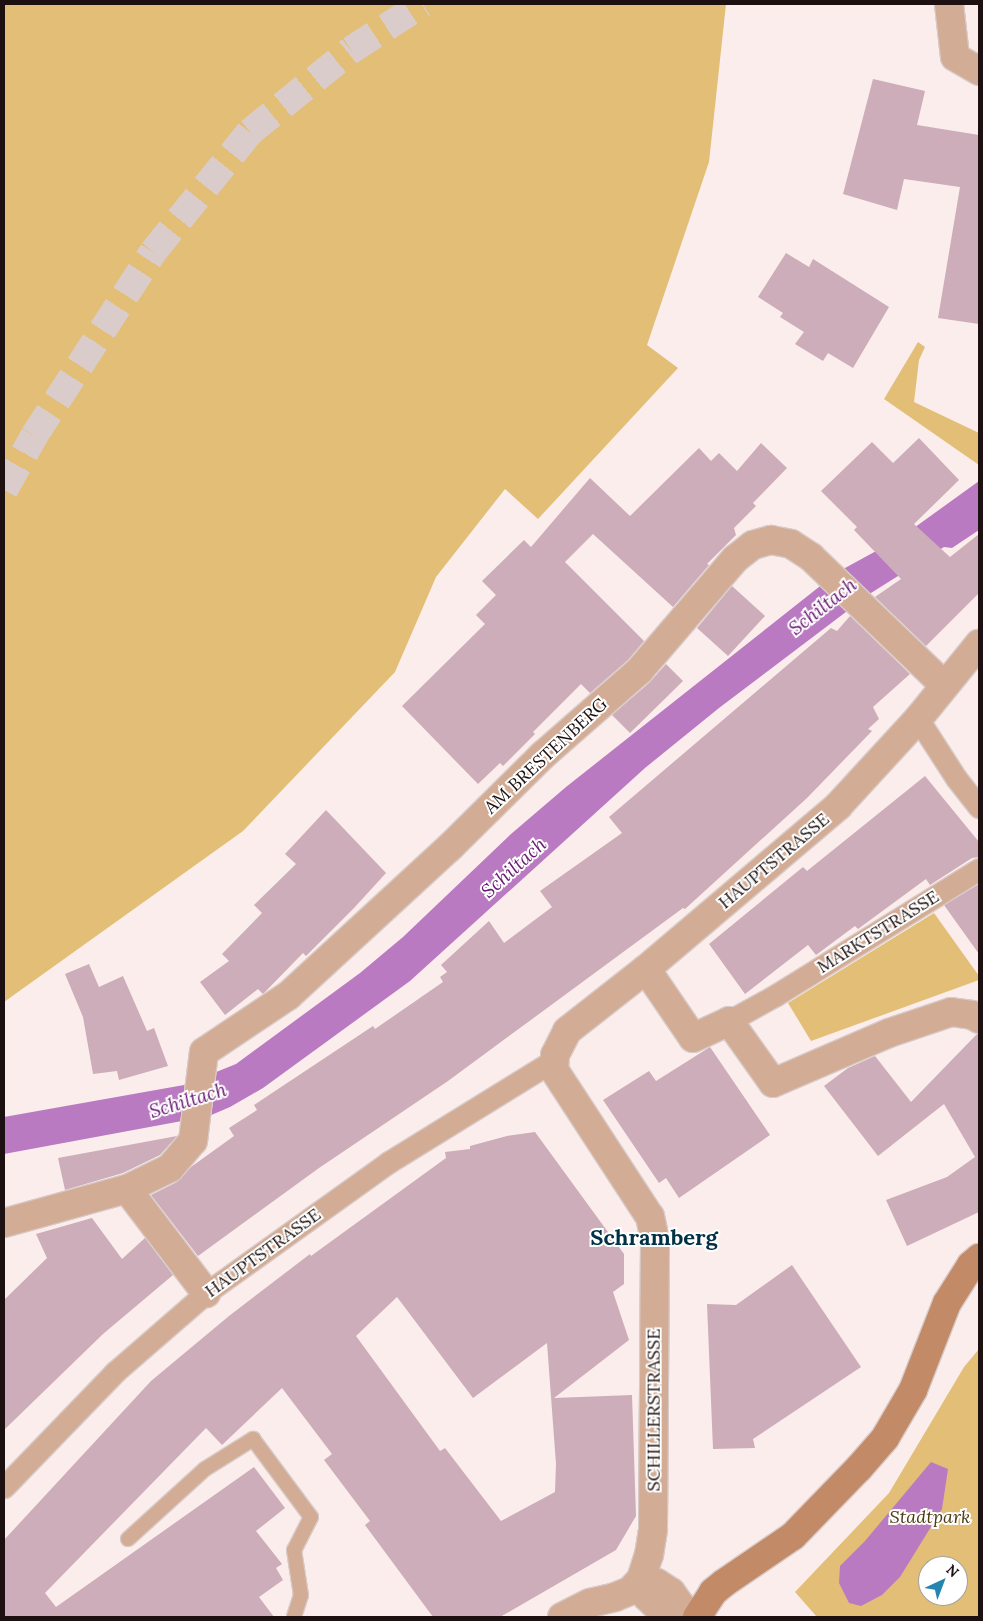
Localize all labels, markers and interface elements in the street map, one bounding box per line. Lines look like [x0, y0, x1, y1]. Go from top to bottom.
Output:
water label: Schiltach [785, 574, 861, 640]
street label: AM BRESTENBERG [480, 694, 612, 818]
street label: HAUPTSTRASSE [714, 808, 834, 914]
water label: Schiltach [477, 833, 551, 903]
street label: MARKTSTRASSE [813, 886, 943, 978]
water label: Schiltach [147, 1079, 229, 1123]
street label: HAUPTSTRASSE [201, 1204, 325, 1302]
district label: Schramberg [590, 1225, 718, 1251]
street label: SCHILLERSTRASSE [643, 1329, 665, 1491]
park label: Stadtpark [890, 1506, 970, 1528]
north arrow [918, 1556, 968, 1606]
text: N [942, 1560, 963, 1581]

